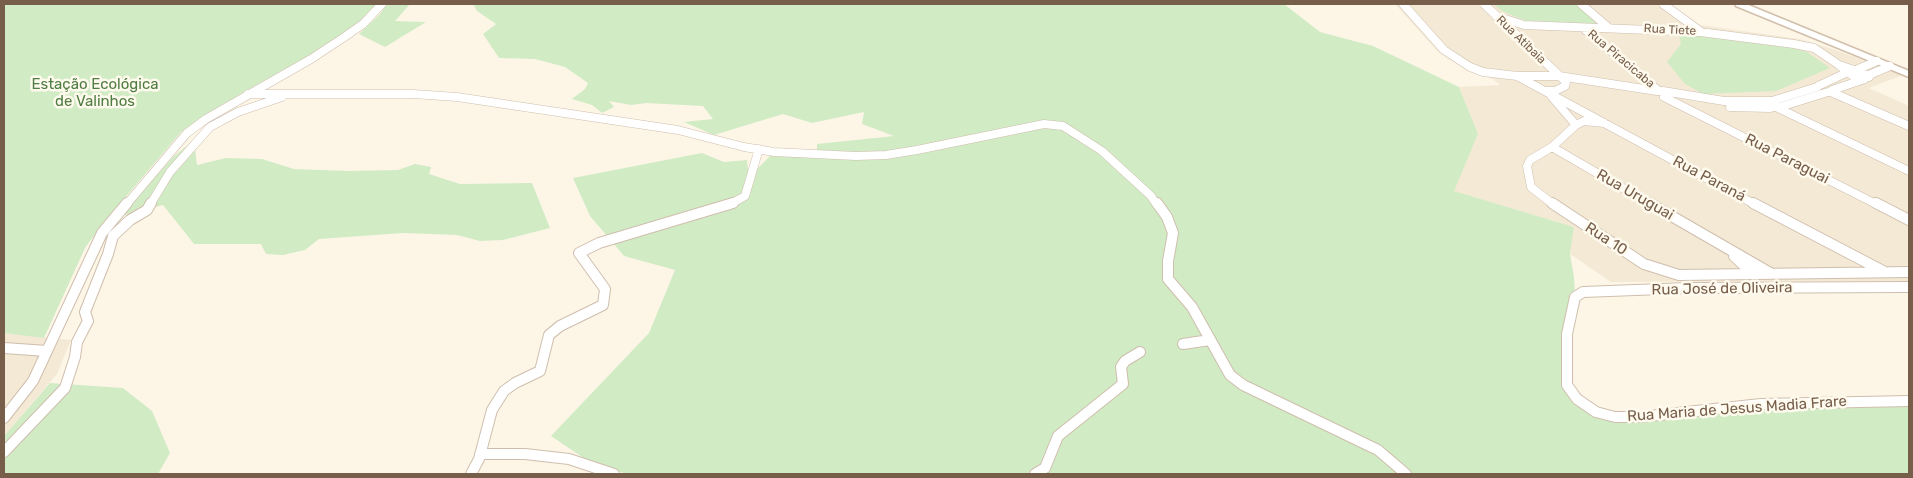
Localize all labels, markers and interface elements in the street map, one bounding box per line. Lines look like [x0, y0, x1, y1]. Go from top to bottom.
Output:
street label: Rua Atibaia [1493, 13, 1549, 67]
street label: Rua Tiete [1643, 21, 1697, 39]
street label: Rua Piracicaba [1585, 27, 1657, 91]
park label: Estação Ecológica de Valinhos [31, 76, 159, 111]
street label: Rua Paraguai [1742, 130, 1832, 188]
street label: Rua Paraná [1670, 152, 1748, 206]
street label: Rua Uruguai [1593, 166, 1677, 224]
street label: Rua 10 [1581, 219, 1631, 259]
street label: Rua José de Oliveira [1651, 279, 1793, 299]
street label: Rua Maria de Jesus Madia Frare [1627, 392, 1847, 426]

